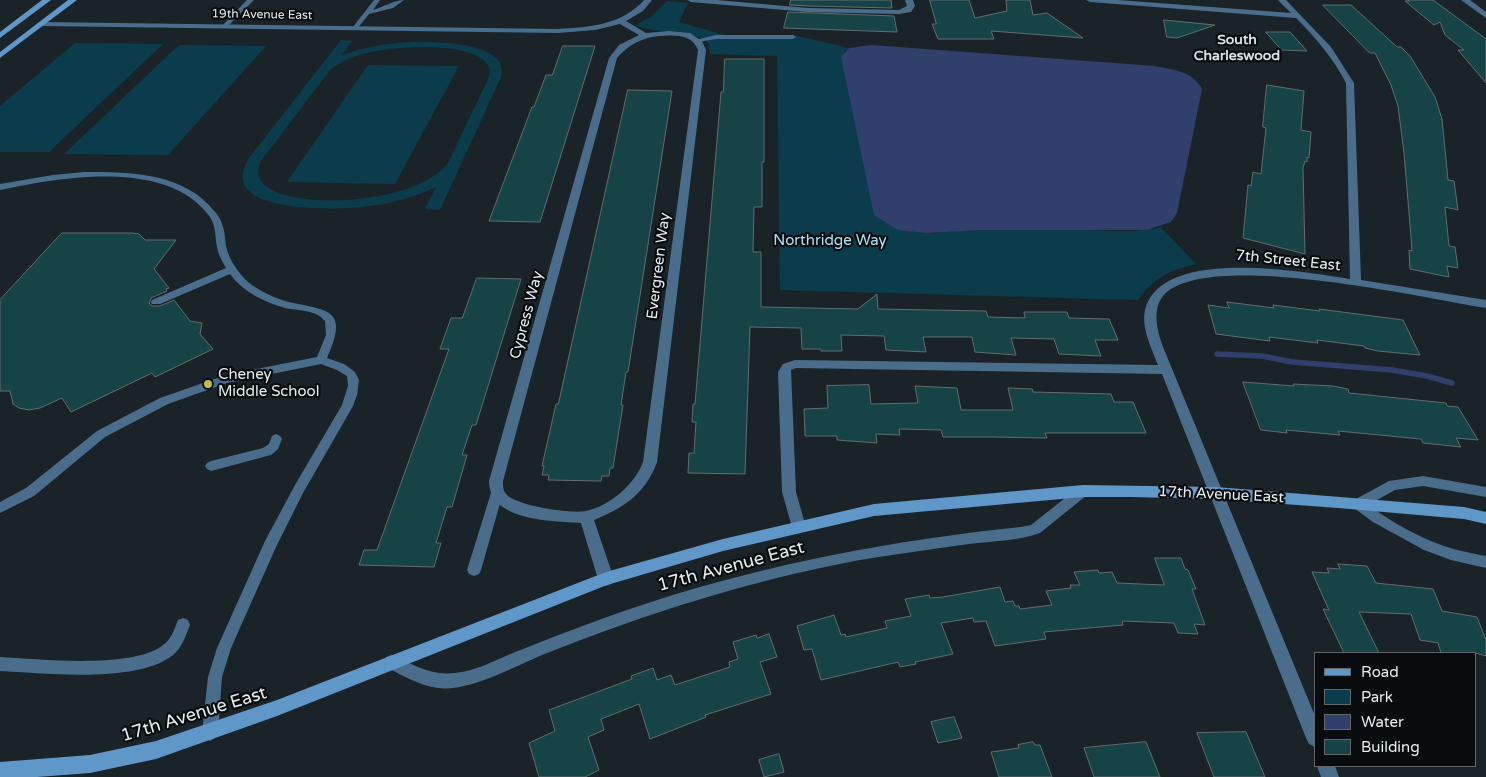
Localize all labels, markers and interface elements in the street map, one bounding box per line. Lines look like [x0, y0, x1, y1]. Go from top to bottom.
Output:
street label: 19th Avenue East [212, 7, 312, 23]
district label: South Charleswood [1194, 32, 1280, 64]
street label: Evergreen Way [644, 212, 674, 320]
park label: Northridge Way [773, 232, 887, 250]
street label: 7th Street East [1234, 247, 1342, 275]
street label: Cypress Way [507, 269, 547, 361]
place label: Cheney Middle School [218, 366, 319, 401]
marker: Cheney Middle School [202, 378, 214, 390]
street label: 17th Avenue East [1158, 483, 1284, 507]
street label: 17th Avenue East [655, 537, 807, 597]
legend [1314, 652, 1476, 767]
text: Road [1361, 663, 1399, 681]
street label: 17th Avenue East [119, 683, 269, 747]
text: Park [1361, 688, 1393, 706]
text: Water [1361, 713, 1404, 731]
text: Building [1361, 738, 1420, 756]

